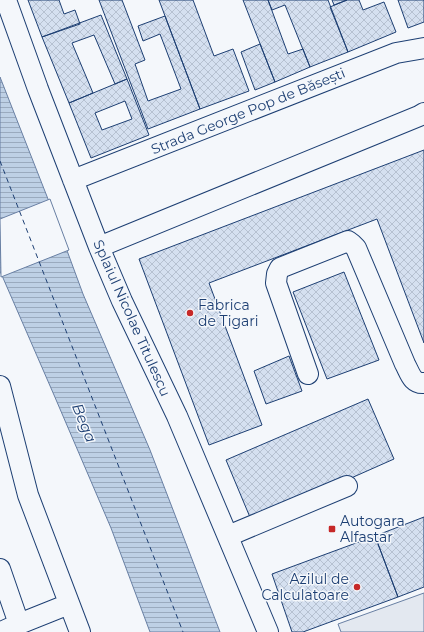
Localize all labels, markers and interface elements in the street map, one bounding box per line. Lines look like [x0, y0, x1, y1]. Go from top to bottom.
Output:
street label: Strada George Pop de Băsești [148, 64, 348, 159]
street label: Splaiul Nicolae Titulescu [89, 237, 175, 399]
place label: Fabrica de Tigari [198, 296, 259, 330]
marker: Fabrica de Tigari [185, 308, 195, 318]
water label: Bega [68, 400, 101, 445]
place label: Autogara Alfastar [340, 512, 405, 546]
marker: Autogara Alfastar [327, 524, 337, 534]
place label: Azilul de Calculatoare [262, 570, 349, 604]
marker: Azilul de Calculatoare [352, 582, 362, 592]

